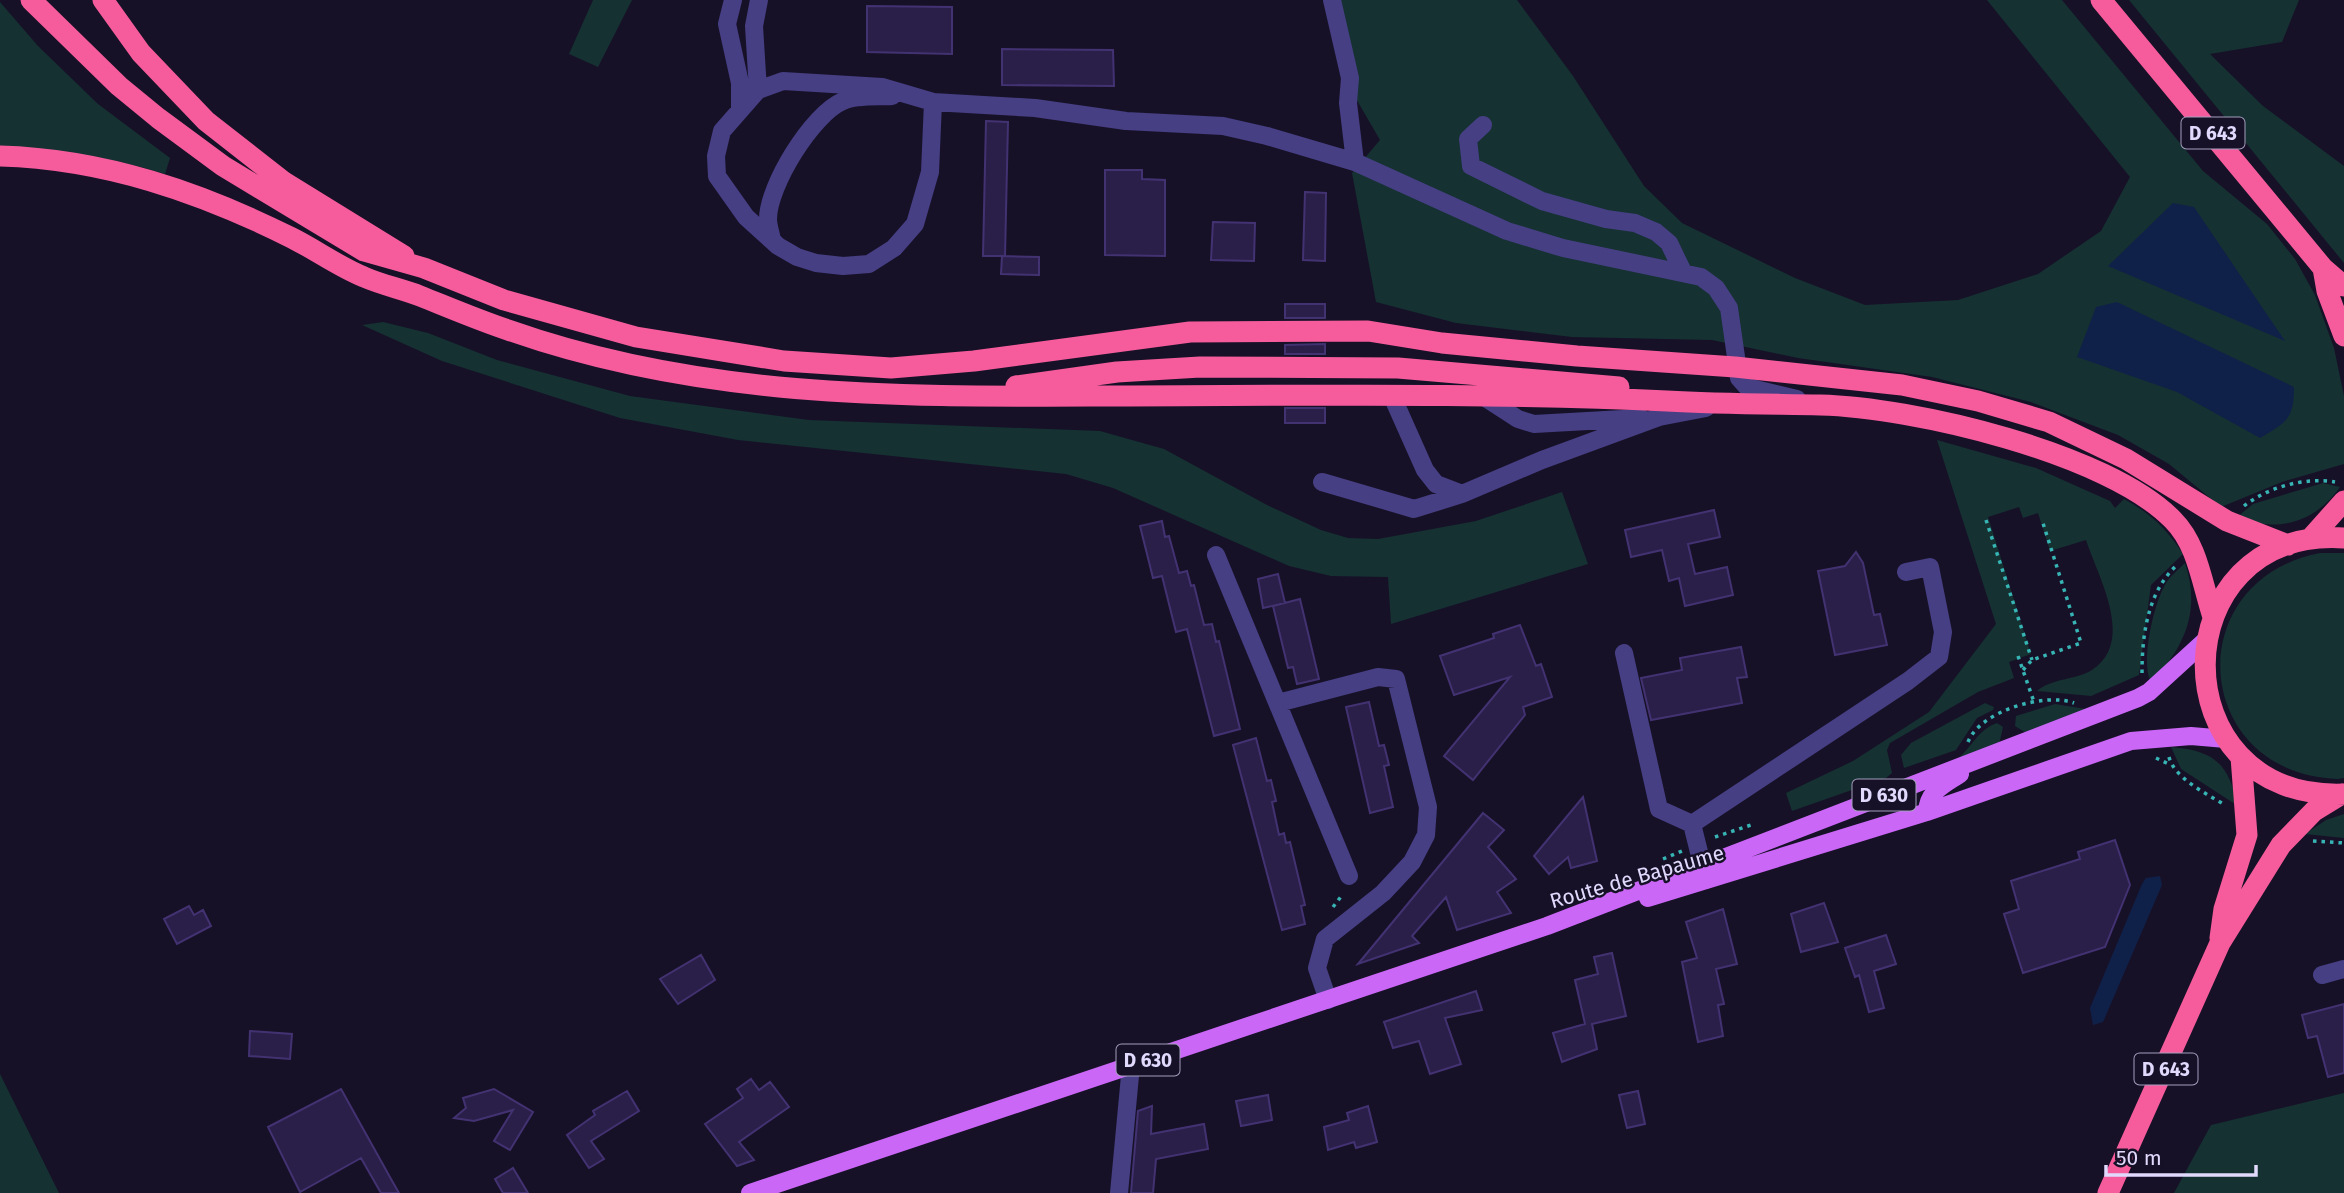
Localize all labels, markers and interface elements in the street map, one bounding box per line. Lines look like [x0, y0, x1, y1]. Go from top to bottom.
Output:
road number: D 643 [2182, 118, 2244, 148]
road number: D 630 [1853, 780, 1916, 810]
street label: Route de Bapaume [1547, 840, 1727, 914]
road number: D 630 [1116, 1044, 1180, 1076]
road number: D 643 [2134, 1054, 2198, 1084]
scale bar [2106, 1134, 2256, 1178]
text: 50 m [2116, 1145, 2162, 1171]

